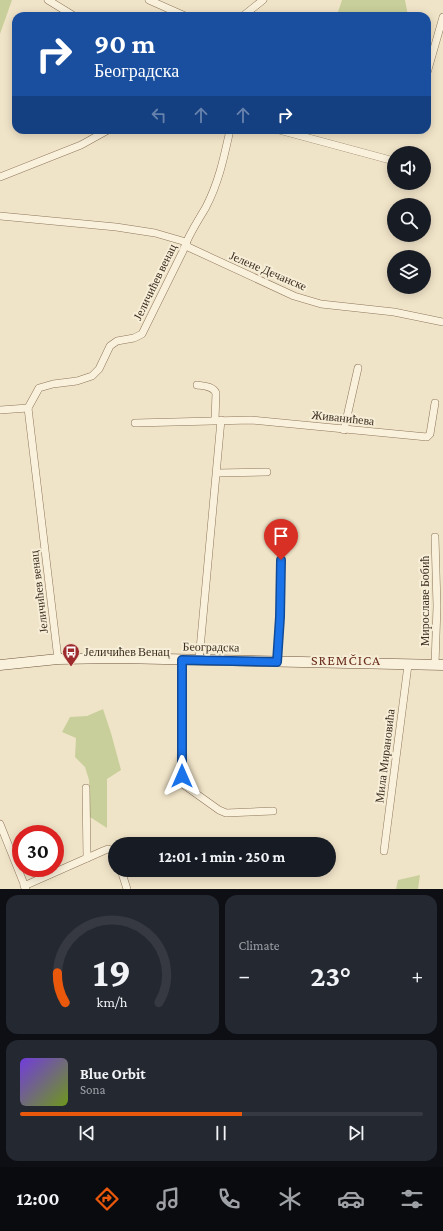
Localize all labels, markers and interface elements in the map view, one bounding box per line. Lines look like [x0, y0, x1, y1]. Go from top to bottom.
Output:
icon: right [28, 28, 80, 80]
text: 90 m [94, 28, 155, 59]
text: Београдска [94, 61, 179, 81]
icon: left [148, 104, 170, 126]
icon: ahead [190, 104, 212, 126]
icon: ahead [232, 104, 254, 126]
icon: right [274, 104, 296, 126]
map controls [387, 146, 431, 294]
button: sound [387, 146, 431, 190]
button: search [387, 198, 431, 242]
street label: Јеличићев венац [130, 241, 180, 322]
street label: Јелене Дечанске [227, 248, 309, 294]
button: layers [387, 250, 431, 294]
street label: Живанићева [311, 408, 376, 428]
pin [264, 519, 298, 560]
icon: arrive [270, 525, 292, 547]
street label: Јеличићев венац [27, 549, 51, 634]
street label: Мирославе Бобић [418, 556, 432, 646]
street label: Београдска [182, 640, 240, 655]
bus stop icon: Јеличићев Венац [61, 642, 81, 667]
place label: Јеличићев Венац [84, 645, 170, 659]
district label: SREMČICA [311, 652, 381, 668]
street label: Мила Мирановића [372, 707, 398, 804]
position arrow [161, 755, 203, 797]
speed limit sign: 30 [12, 825, 64, 877]
text: 12:01 · 1 min · 250 m [159, 849, 285, 865]
text: Climate [239, 938, 279, 953]
text: 19 [93, 948, 131, 994]
text: 23° [310, 959, 351, 992]
text: − [239, 963, 250, 988]
text: + [411, 963, 423, 988]
text: km/h [97, 993, 128, 1009]
text: Blue Orbit [80, 1066, 146, 1082]
text: Sona [80, 1082, 106, 1097]
icon: previous [76, 1122, 98, 1144]
icon: pause [210, 1122, 232, 1144]
icon: next [345, 1122, 367, 1144]
icon: directions [93, 1185, 121, 1213]
icon: music [154, 1185, 182, 1213]
icon: phone [215, 1185, 243, 1213]
icon: climate [276, 1185, 304, 1213]
icon: car [337, 1185, 365, 1213]
icon: filters [398, 1185, 426, 1213]
text: 12:00 [17, 1189, 59, 1209]

